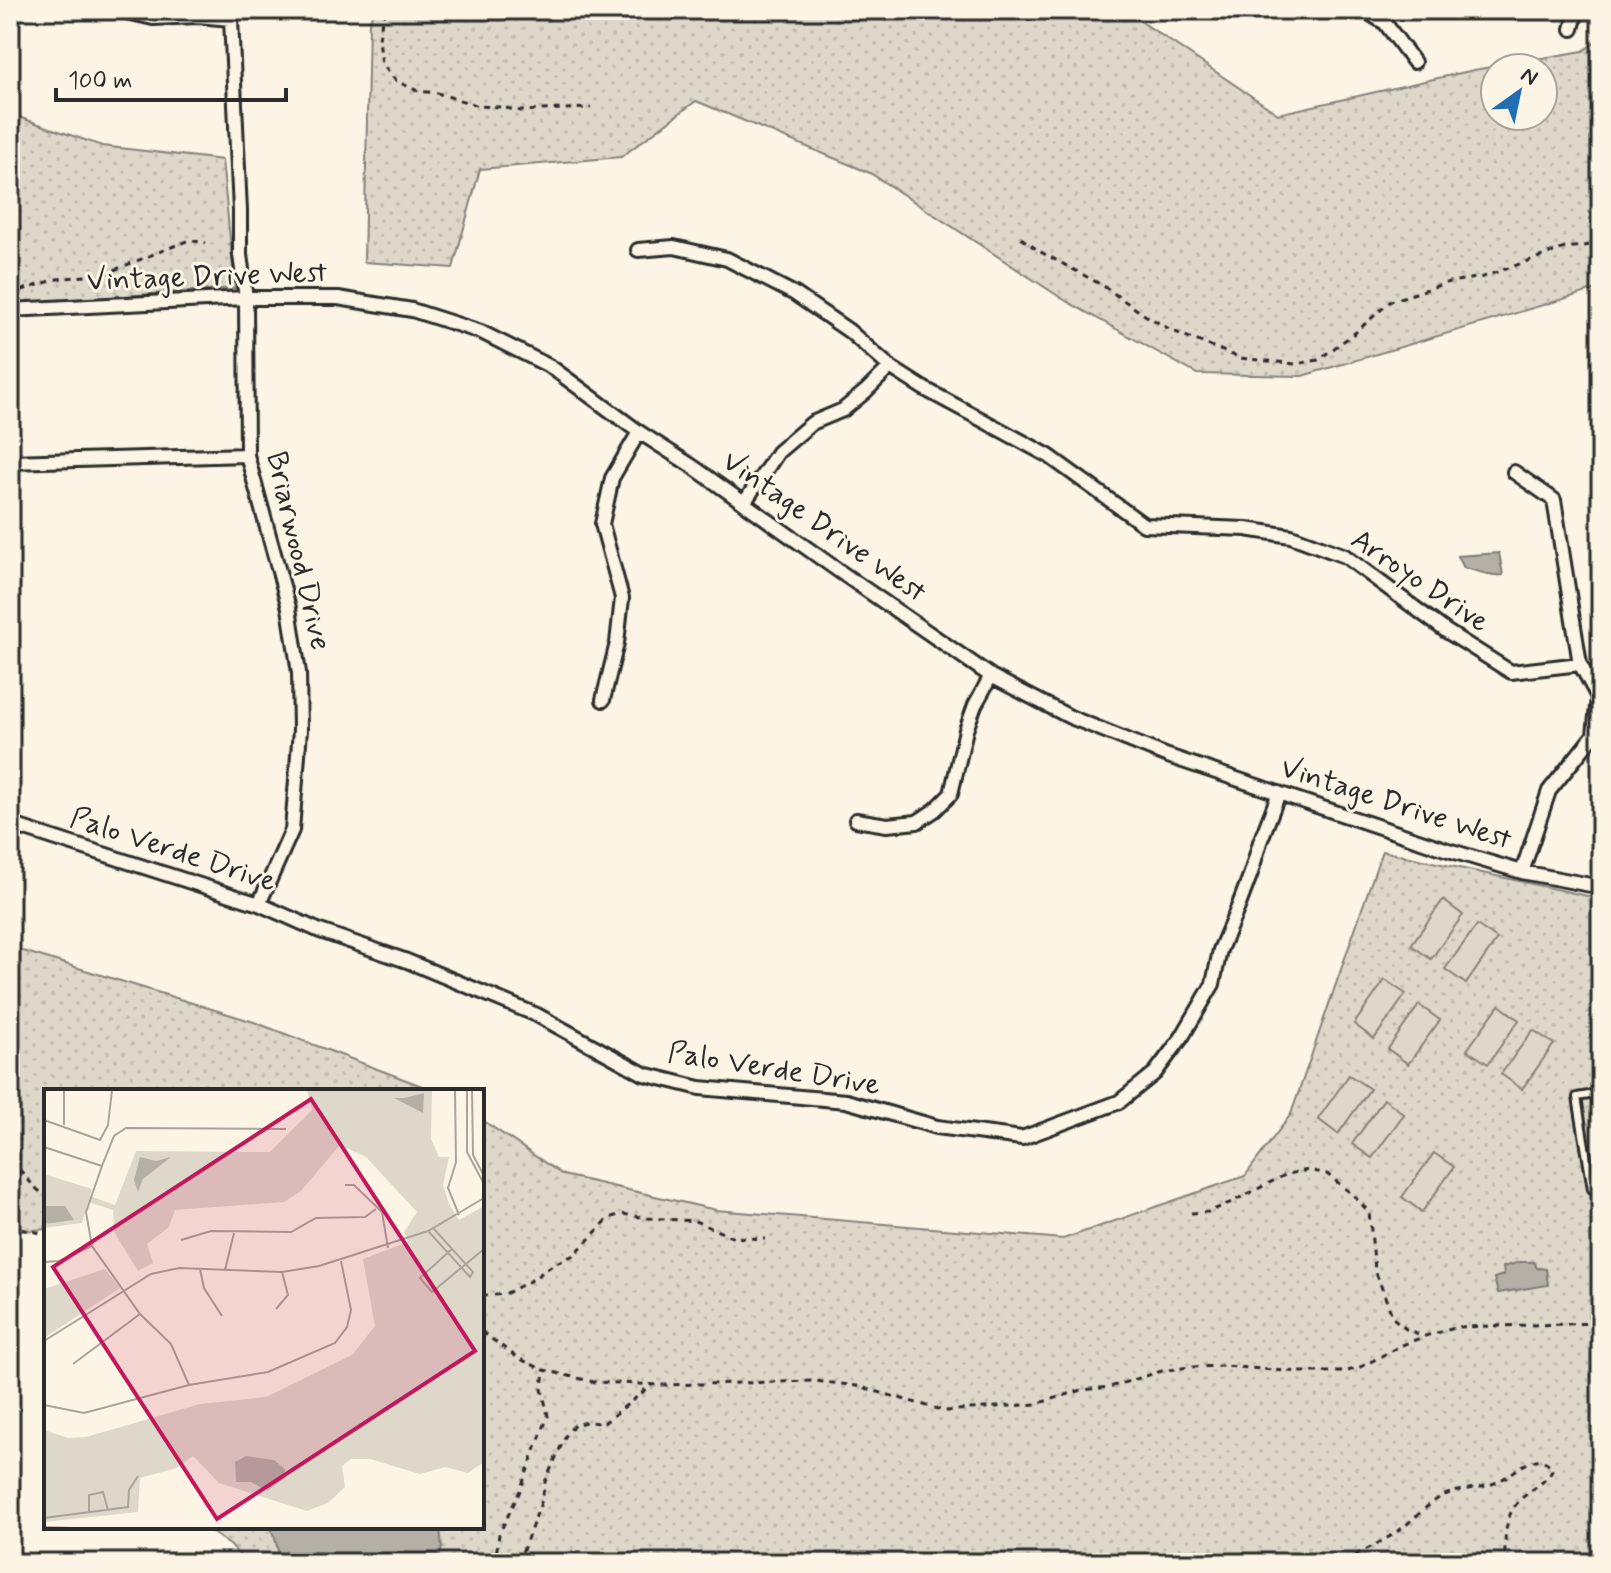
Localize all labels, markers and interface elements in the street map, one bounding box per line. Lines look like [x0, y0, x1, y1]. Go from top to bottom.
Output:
scale bar [56, 52, 286, 102]
north arrow [1479, 52, 1559, 132]
text: N [1515, 61, 1543, 93]
text: 100 m [68, 66, 132, 97]
street label: Vintage Drive West [86, 253, 328, 301]
street label: Vintage Drive West [714, 442, 934, 612]
street label: Briarwood Drive [256, 448, 340, 654]
street label: Arroyo Drive [1343, 520, 1497, 642]
street label: Vintage Drive West [1276, 748, 1517, 860]
street label: Palo Verde Drive [65, 798, 281, 902]
street label: Palo Verde Drive [665, 1033, 883, 1105]
inset map [44, 1089, 484, 1529]

